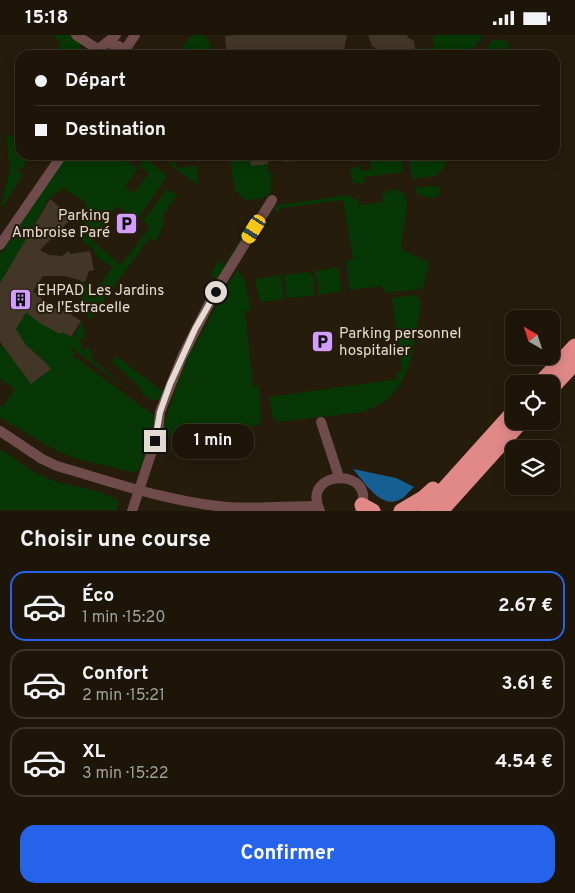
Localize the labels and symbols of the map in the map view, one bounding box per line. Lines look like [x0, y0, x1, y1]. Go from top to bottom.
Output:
place label: Parking Ambroise Paré [12, 207, 110, 243]
parking icon: Parking Ambroise Paré [114, 212, 138, 236]
car [239, 212, 268, 246]
route start [205, 281, 227, 303]
place label: EHPAD Les Jardins de l'Estracelle [37, 282, 164, 318]
building icon: EHPAD Les Jardins de l'Estracelle [9, 287, 33, 311]
north arrow [505, 310, 560, 365]
place label: Parking personnel hospitalier [339, 325, 462, 361]
parking icon: Parking personnel hospitalier [311, 330, 335, 354]
callout: 1 min [172, 423, 255, 459]
route end [144, 430, 166, 452]

